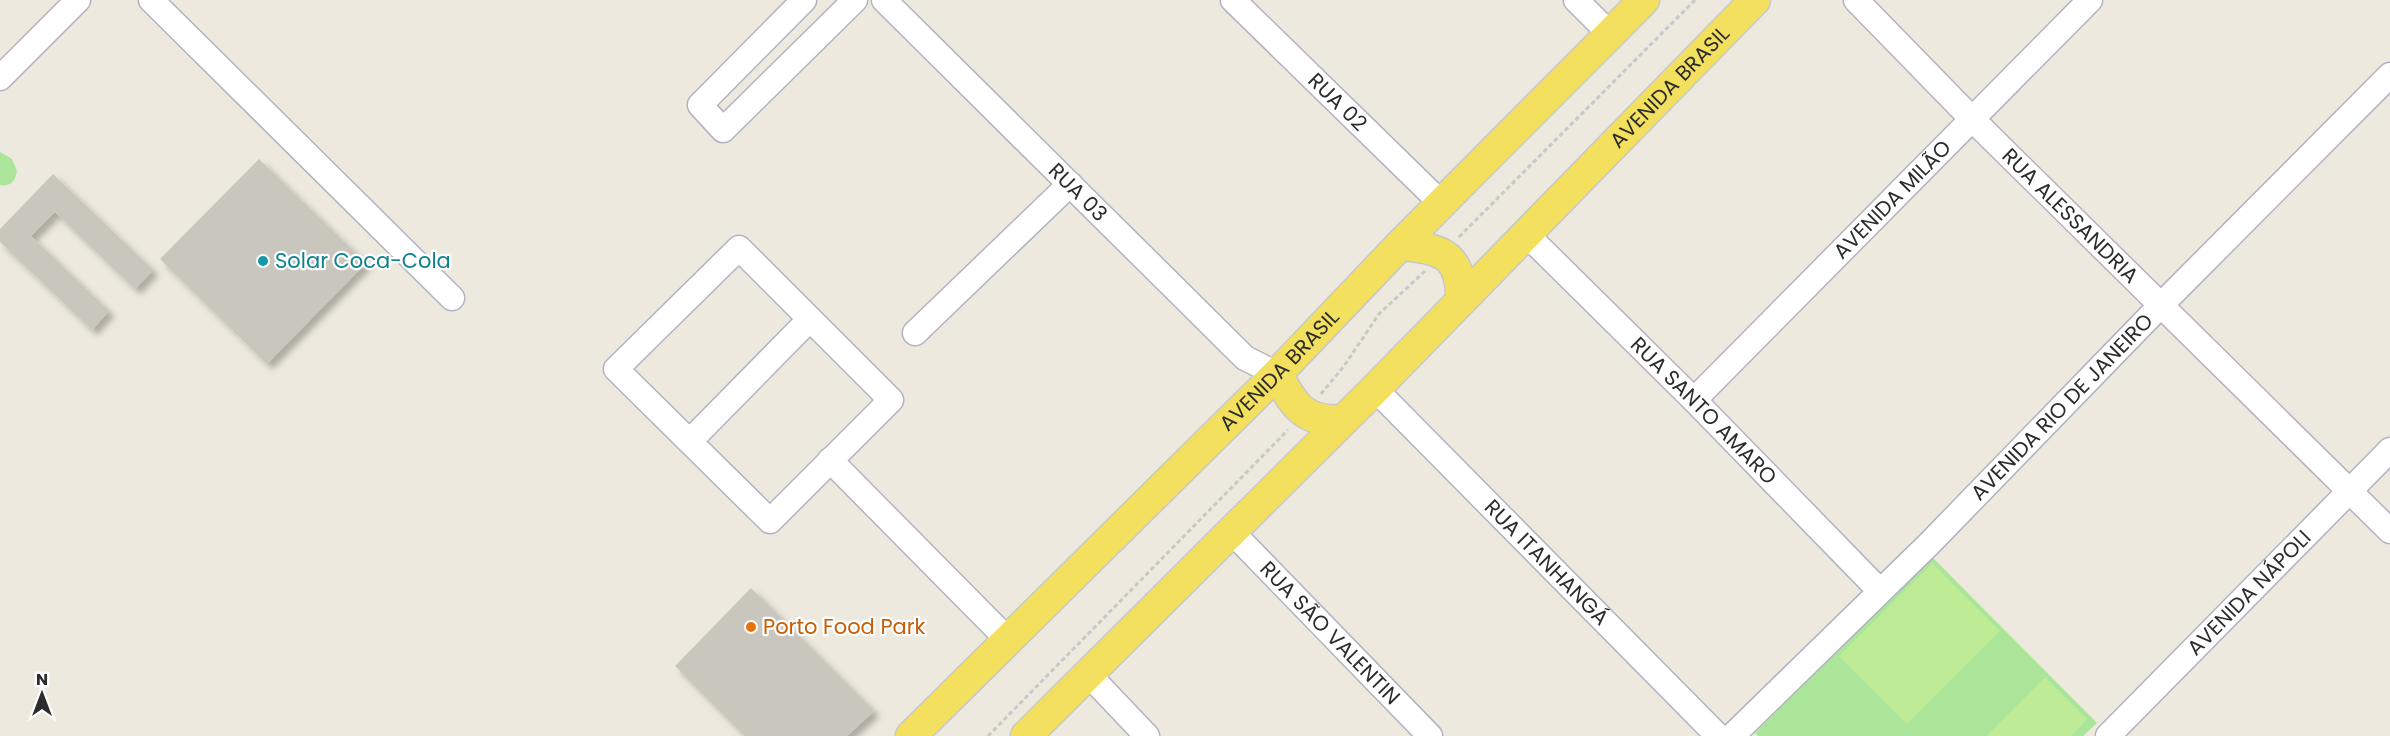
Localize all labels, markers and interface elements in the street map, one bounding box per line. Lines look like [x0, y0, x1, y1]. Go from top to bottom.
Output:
street label: AVENIDA BRASIL [1603, 19, 1736, 154]
street label: RUA 02 [1302, 66, 1374, 137]
street label: AVENIDA MILÃO [1827, 133, 1957, 265]
street label: RUA ALESSANDRIA [1996, 141, 2145, 289]
street label: RUA 03 [1042, 156, 1114, 228]
place label: Solar Coca-Cola [275, 246, 451, 275]
marker: Solar Coca-Cola [256, 254, 270, 268]
street label: AVENIDA BRASIL [1213, 303, 1345, 437]
street label: AVENIDA RIO DE JANEIRO [1964, 307, 2159, 507]
street label: RUA SANTO AMARO [1624, 330, 1784, 491]
street label: RUA ITANHANGÁ [1478, 493, 1616, 631]
street label: AVENIDA NÁPOLI [2180, 523, 2317, 662]
street label: RUA SÃO VALENTIN [1254, 554, 1407, 711]
place label: Porto Food Park [763, 612, 926, 641]
marker: Porto Food Park [744, 620, 758, 634]
north arrow [12, 664, 72, 724]
text: N [36, 668, 48, 691]

